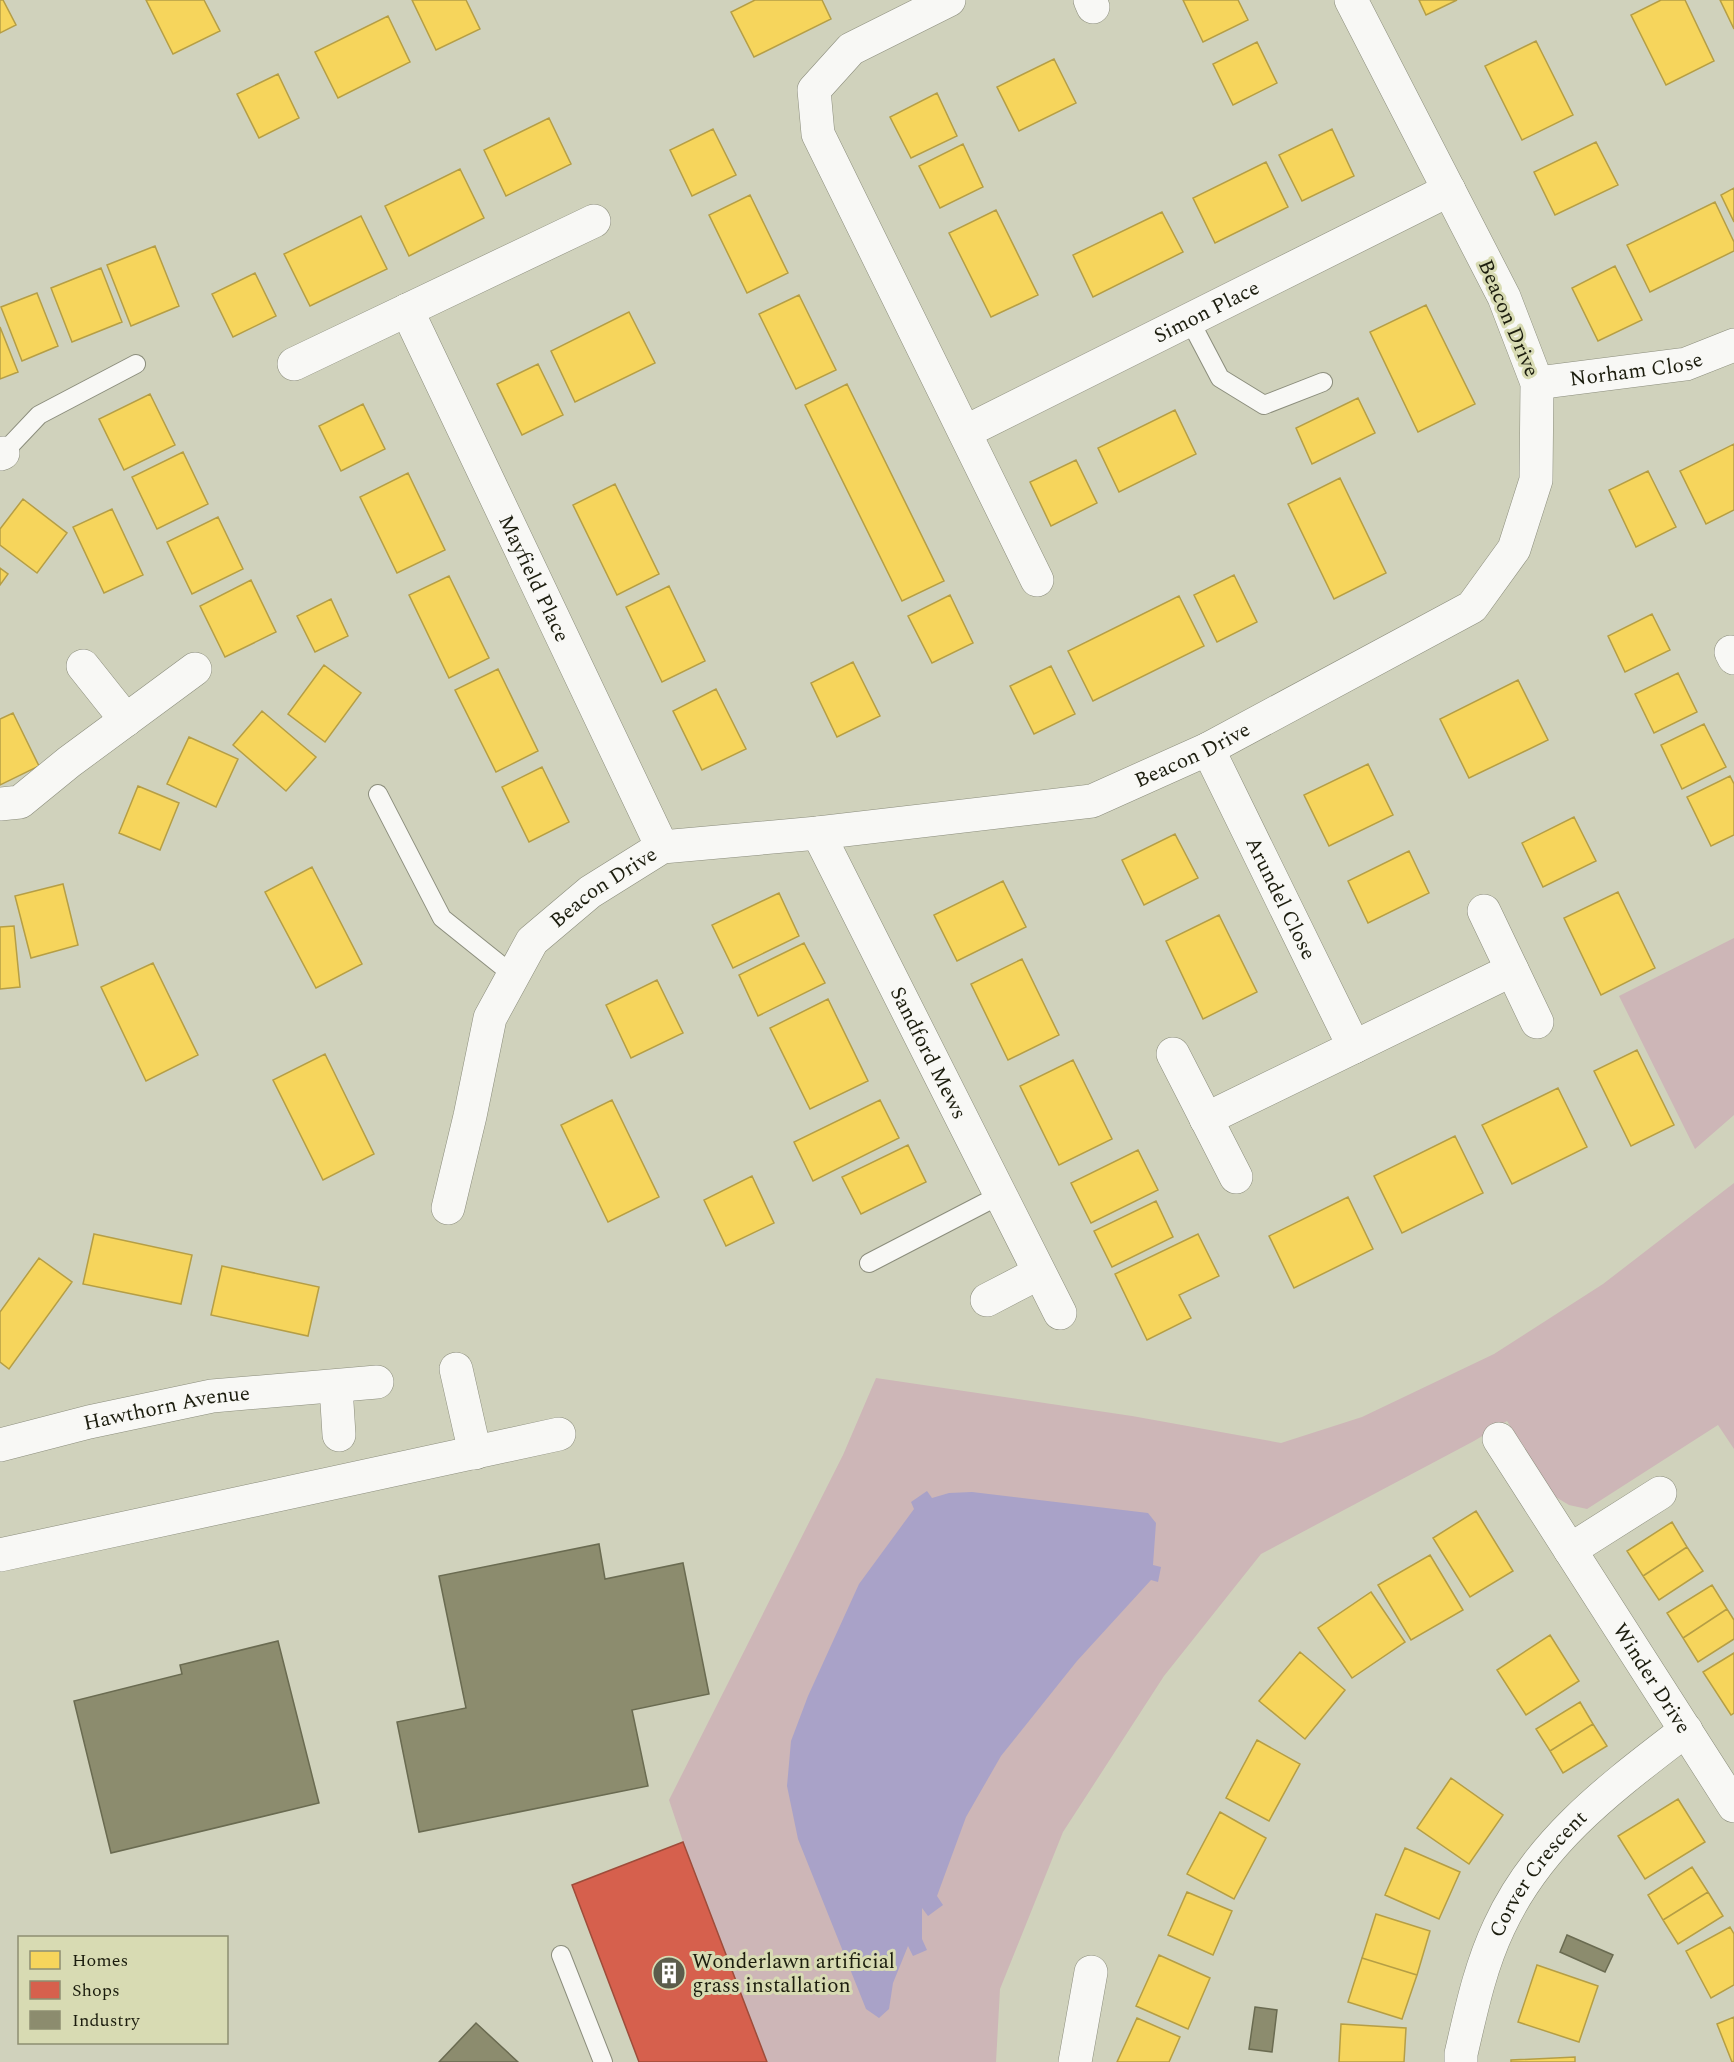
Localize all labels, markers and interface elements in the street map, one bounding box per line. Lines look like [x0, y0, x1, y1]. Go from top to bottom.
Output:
street label: Beacon Drive [1469, 255, 1547, 382]
street label: Simon Place [1148, 272, 1265, 352]
street label: Norham Close [1568, 344, 1708, 396]
street label: Mayfield Place [490, 510, 577, 648]
street label: Beacon Drive [1130, 714, 1256, 797]
street label: Arundel Close [1236, 832, 1324, 965]
street label: Beacon Drive [543, 839, 664, 936]
street label: Sandford Mews [881, 981, 975, 1125]
street label: Hawthorn Avenue [80, 1378, 251, 1440]
street label: Winder Drive [1604, 1617, 1699, 1740]
street label: Corver Crescent [1481, 1803, 1595, 1943]
legend [18, 1936, 228, 2044]
place label: Wonderlawn artificial grass installation [692, 1946, 895, 2002]
text: Homes [72, 1947, 128, 1974]
building icon: Wonderlawn artificial grass installation [651, 1955, 687, 1991]
text: Shops [72, 1977, 120, 2004]
text: Industry [72, 2007, 141, 2034]

